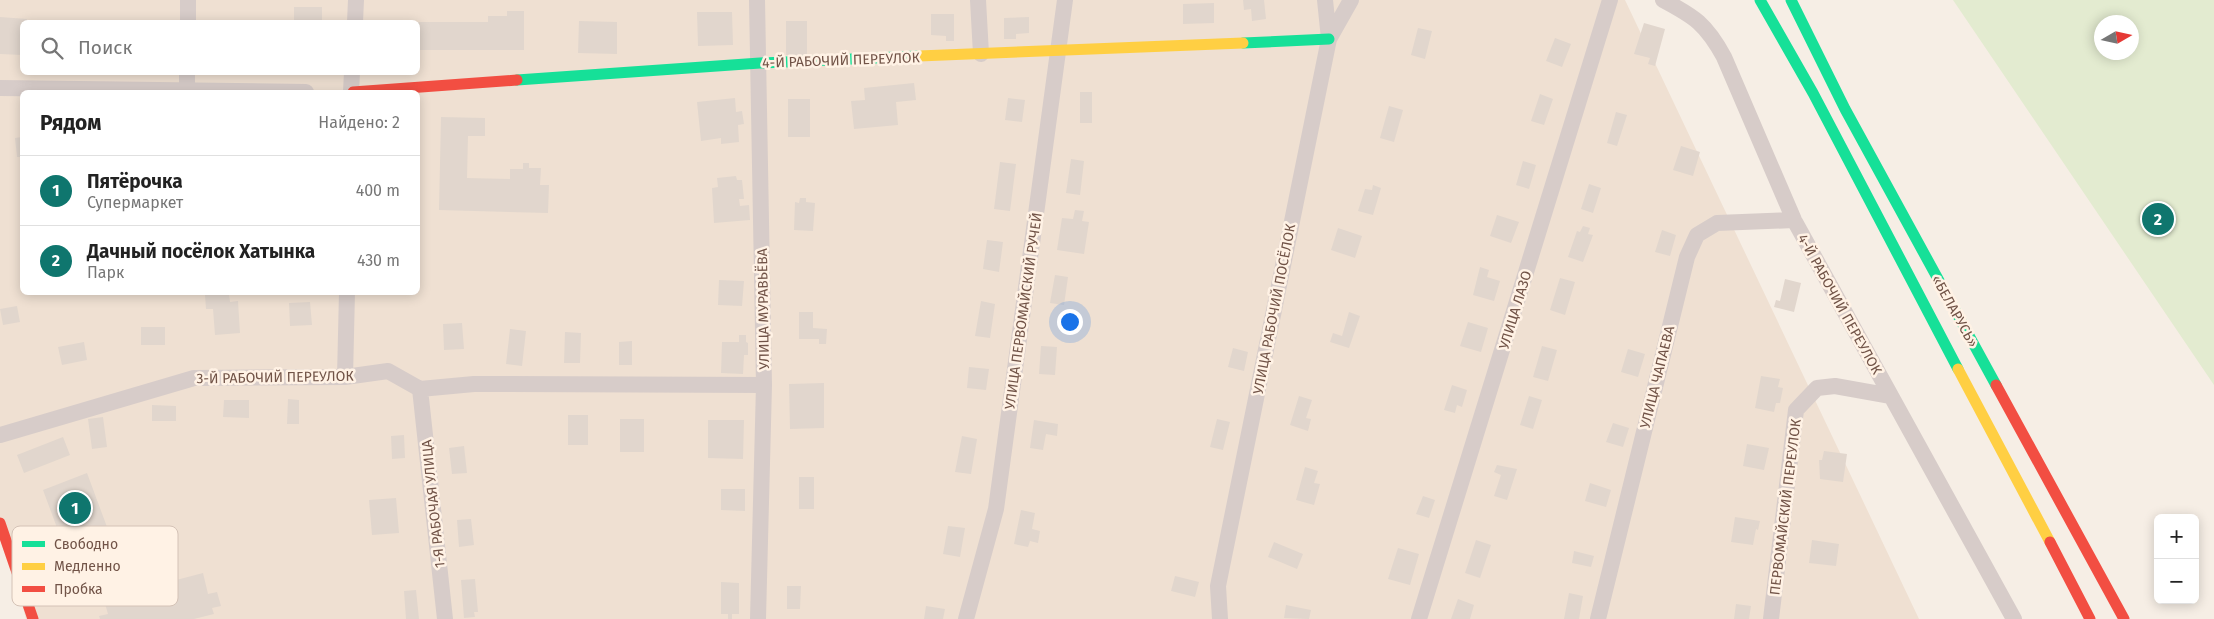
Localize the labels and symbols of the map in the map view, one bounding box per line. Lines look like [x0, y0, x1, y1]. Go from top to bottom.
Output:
north arrow [2094, 15, 2139, 60]
street label: 4-Й РАБОЧИЙ ПЕРЕУЛОК [762, 49, 921, 72]
pin: 2 [2142, 200, 2174, 238]
street label: УЛИЦА ПЕРВОМАЙСКИЙ РУЧЕЙ [1001, 212, 1046, 411]
street label: УЛИЦА РАБОЧИЙ ПОСЁЛОК [1250, 222, 1300, 396]
street label: 4-Й РАБОЧИЙ ПЕРЕУЛОК [1794, 231, 1886, 378]
street label: УЛИЦА МУРАВЬЁВА [754, 248, 773, 370]
street label: УЛИЦА ЛАЗО [1495, 269, 1535, 352]
street label: «БЕЛАРУСЬ» [1928, 272, 1981, 350]
your location [1057, 309, 1083, 335]
street label: УЛИЦА ЧАПАЕВА [1637, 324, 1678, 430]
street label: 3-Й РАБОЧИЙ ПЕРЕУЛОК [196, 368, 355, 387]
street label: ПЕРВОМАЙСКИЙ ПЕРЕУЛОК [1766, 417, 1805, 596]
street label: 1-Я РАБОЧАЯ УЛИЦА [418, 439, 449, 569]
pin: 1 [59, 489, 91, 527]
legend [12, 526, 178, 606]
text: Свободно [54, 536, 118, 553]
text: Медленно [54, 558, 121, 575]
text: Пробка [54, 581, 103, 598]

